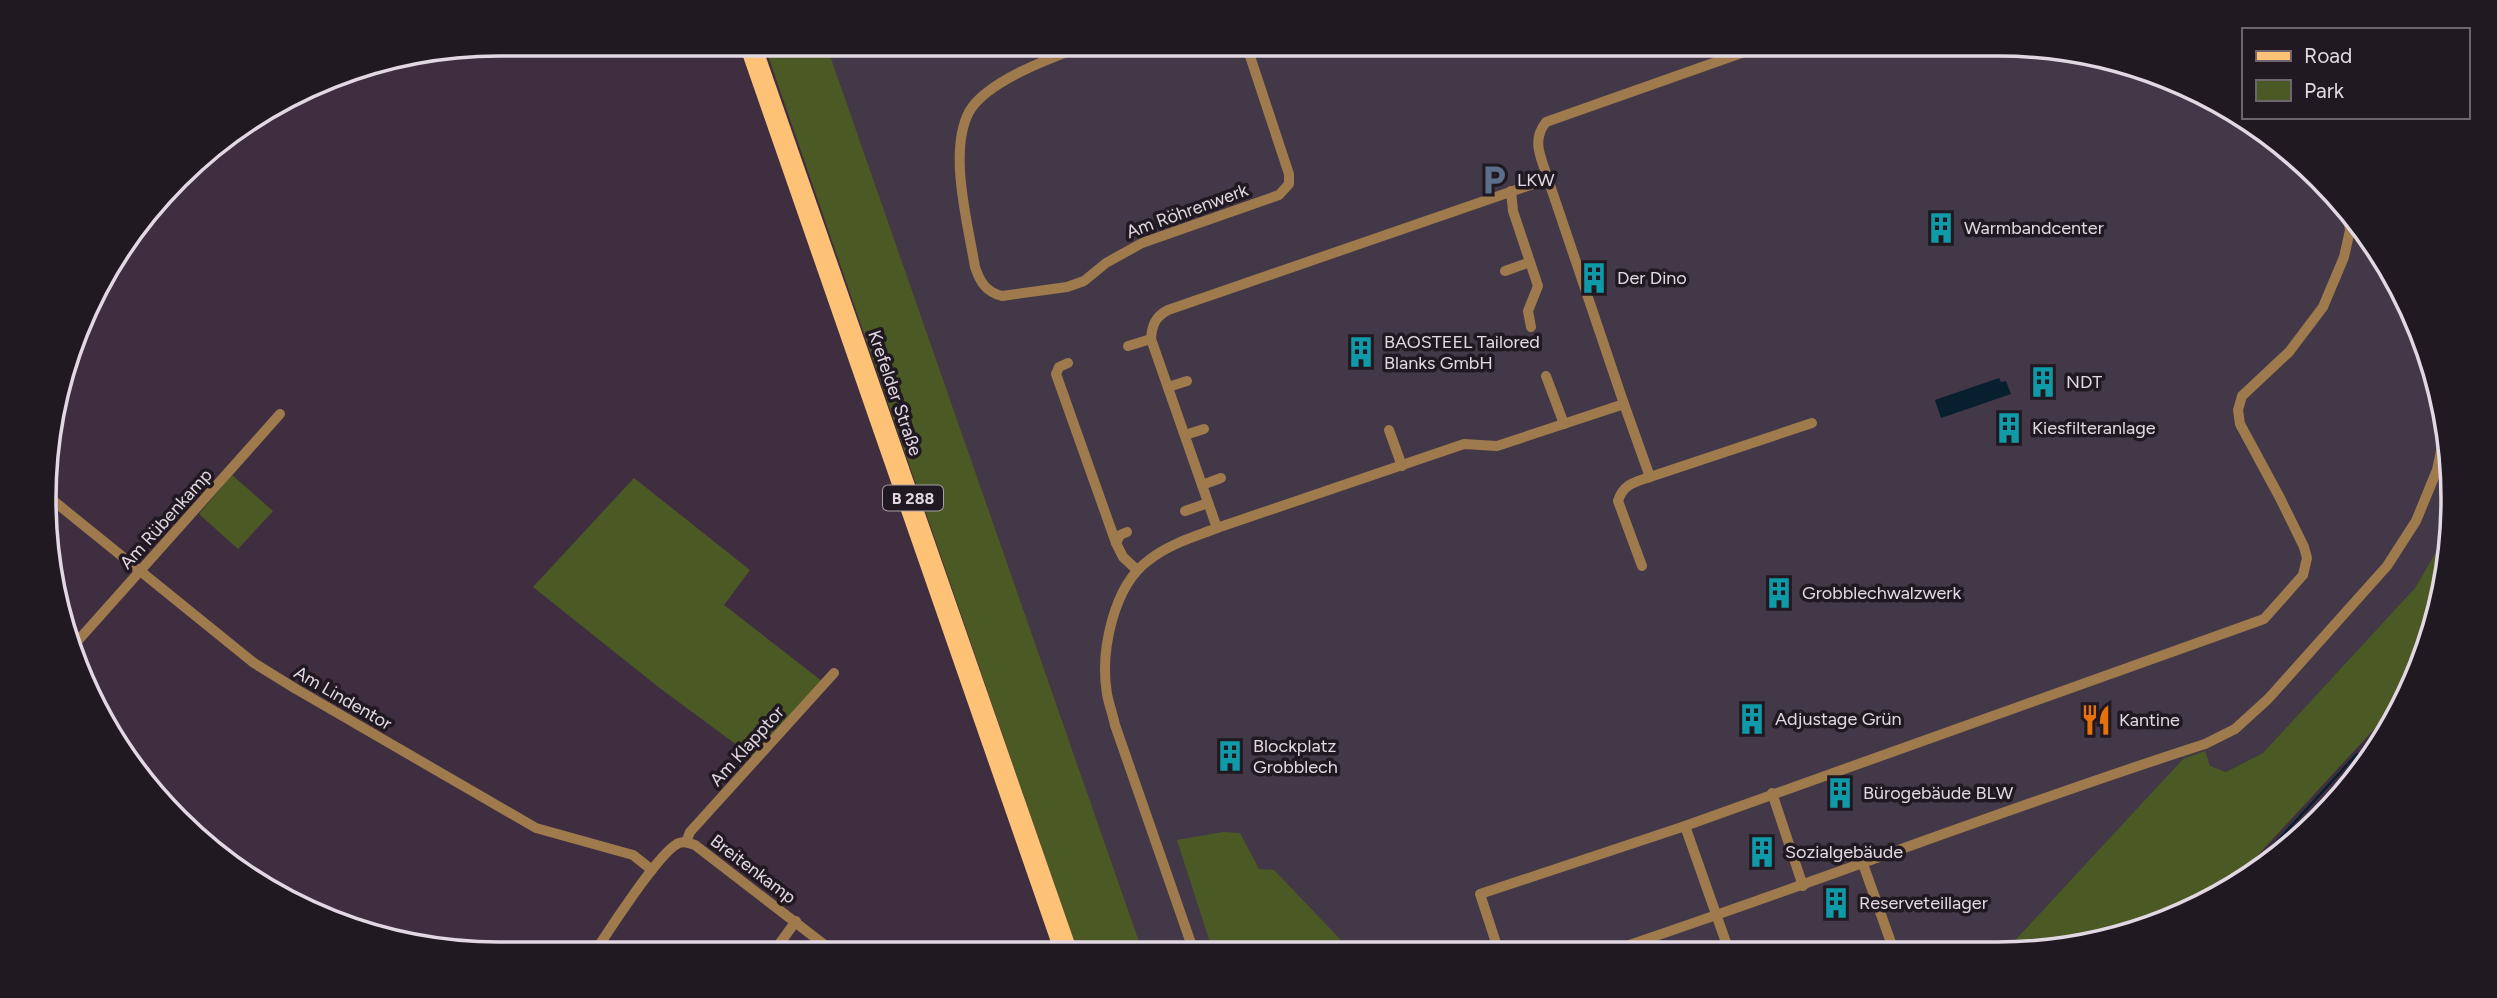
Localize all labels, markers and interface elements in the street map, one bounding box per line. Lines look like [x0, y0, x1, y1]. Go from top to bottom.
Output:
legend [2242, 28, 2469, 119]
text: Road [2304, 43, 2352, 68]
text: Park [2304, 78, 2345, 103]
parking icon: LKW [1477, 163, 1511, 197]
place label: LKW [1517, 169, 1555, 191]
street label: Am Röhrenwerk [1123, 179, 1251, 243]
building icon: Warmbandcenter [1924, 211, 1958, 245]
place label: Warmbandcenter [1964, 217, 2104, 239]
building icon: Der Dino [1577, 261, 1611, 295]
place label: Der Dino [1617, 267, 1687, 289]
street label: Krefelder Straße [863, 327, 927, 459]
place label: BAOSTEEL Tailored Blanks GmbH [1384, 331, 1540, 374]
building icon: BAOSTEEL Tailored Blanks GmbH [1344, 335, 1378, 369]
building icon: NDT [2026, 365, 2060, 399]
place label: NDT [2066, 371, 2102, 393]
building icon: Kiesfilteranlage [1992, 411, 2026, 445]
place label: Kiesfilteranlage [2032, 417, 2156, 439]
street label: Am Rübenkamp [115, 464, 217, 574]
road number: B 288 [883, 485, 943, 510]
building icon: Grobblechwalzwerk [1762, 576, 1796, 610]
place label: Grobblechwalzwerk [1802, 582, 1961, 604]
street label: Am Lindentor [290, 661, 396, 735]
street label: Am Klapptor [705, 701, 789, 791]
building icon: Adjustage Grün [1735, 702, 1769, 736]
restaurant icon: Kantine [2079, 703, 2113, 737]
place label: Adjustage Grün [1775, 708, 1902, 730]
place label: Kantine [2119, 709, 2180, 731]
place label: Blockplatz Grobblech [1253, 735, 1338, 778]
building icon: Blockplatz Grobblech [1213, 739, 1247, 773]
building icon: Bürogebäude BLW [1823, 776, 1857, 810]
place label: Bürogebäude BLW [1863, 782, 2014, 804]
street label: Breitenkamp [706, 830, 800, 908]
building icon: Sozialgebäude [1745, 835, 1779, 869]
place label: Sozialgebäude [1785, 841, 1903, 863]
building icon: Reserveteillager [1819, 886, 1853, 920]
place label: Reserveteillager [1859, 892, 1988, 914]

